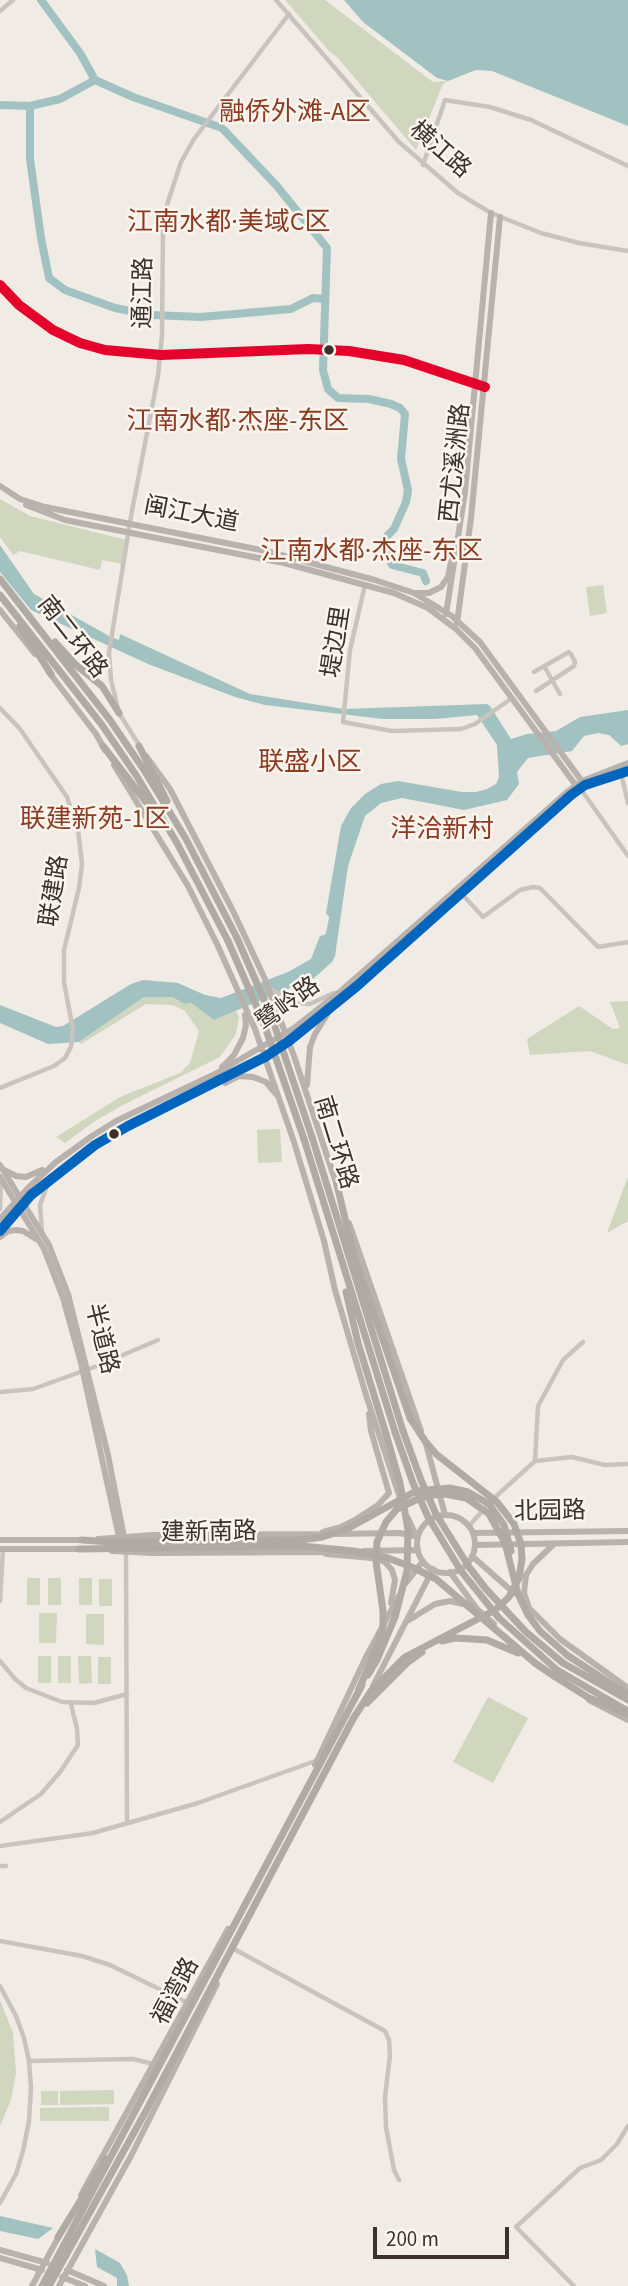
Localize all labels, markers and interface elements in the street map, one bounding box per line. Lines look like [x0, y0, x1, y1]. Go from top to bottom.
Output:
district label: 融侨外滩-A区 [219, 98, 371, 130]
street label: 横江路 [402, 117, 476, 185]
district label: 江南水都·美域C区 [127, 208, 331, 240]
street label: 通江路 [130, 257, 160, 329]
unlabelled marker [322, 343, 336, 357]
street label: 西尤溪洲路 [436, 402, 478, 524]
district label: 江南水都·杰座-东区 [127, 407, 349, 439]
street label: 闽江大道 [141, 493, 241, 539]
district label: 江南水都·杰座-东区 [261, 537, 483, 569]
street label: 南二环路 [30, 591, 112, 685]
street label: 堤边里 [318, 604, 358, 680]
district label: 联盛小区 [258, 748, 362, 780]
district label: 联建新苑-1区 [19, 805, 171, 837]
district label: 洋洽新村 [390, 815, 494, 847]
street label: 联建路 [36, 853, 76, 929]
street label: 鹭岭路 [251, 972, 327, 1038]
street label: 南二环路 [306, 1093, 362, 1193]
unlabelled marker [107, 1127, 121, 1141]
street label: 半道路 [77, 1301, 123, 1377]
street label: 北园路 [514, 1498, 586, 1528]
street label: 建新南路 [161, 1519, 257, 1549]
street label: 福湾路 [147, 1953, 207, 2031]
scale bar [376, 2212, 512, 2256]
text: 200 m [386, 2224, 439, 2254]

